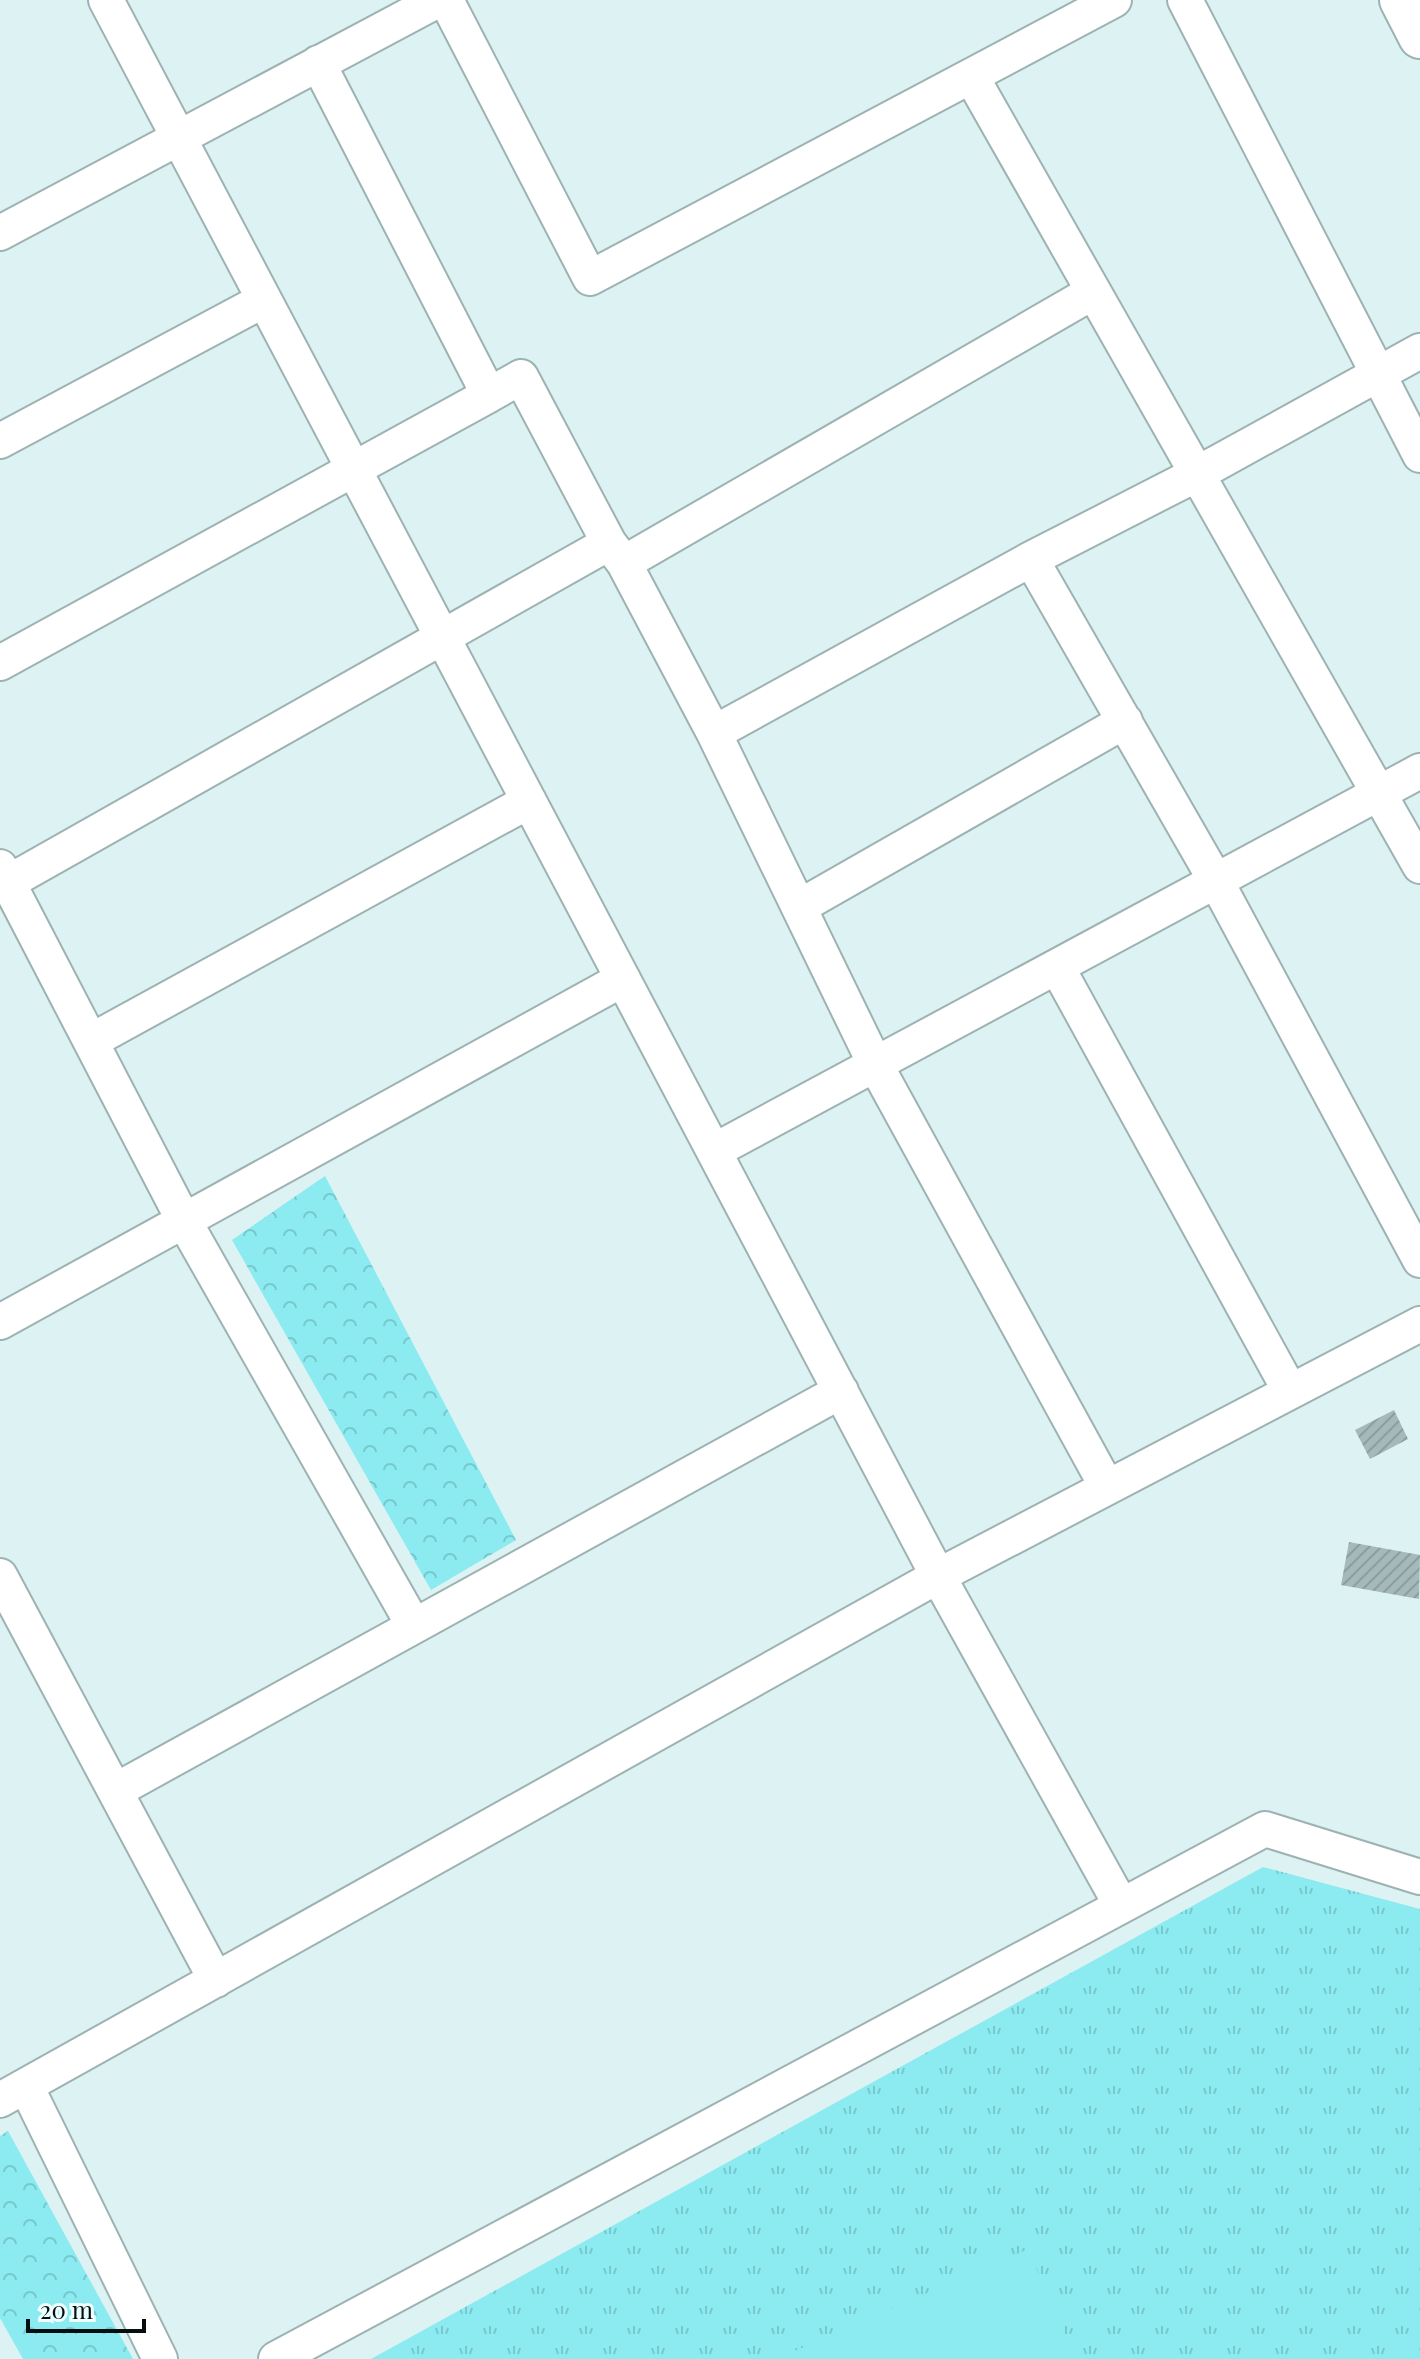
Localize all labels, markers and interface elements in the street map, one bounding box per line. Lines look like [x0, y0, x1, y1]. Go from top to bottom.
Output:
scale bar [28, 2283, 144, 2333]
text: 20 m [40, 2293, 93, 2325]

